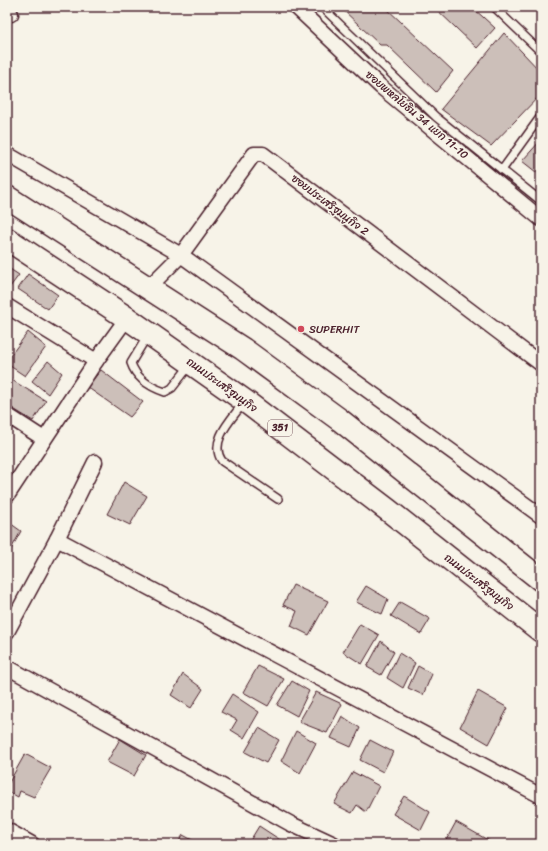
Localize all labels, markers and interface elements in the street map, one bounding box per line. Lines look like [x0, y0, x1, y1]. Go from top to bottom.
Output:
street label: ซอยพหลโยธิน 34 แยก 11-10 [361, 66, 473, 164]
street label: ซอยประเสริฐมนูกิจ 2 [287, 169, 374, 241]
place label: SUPERHIT [309, 320, 360, 339]
marker: SUPERHIT [296, 324, 306, 334]
street label: ถนนประเสริฐมนูกิจ [182, 352, 262, 418]
road number: 351 [268, 420, 292, 436]
street label: ถนนประเสริฐมนูกิจ [440, 548, 518, 616]

